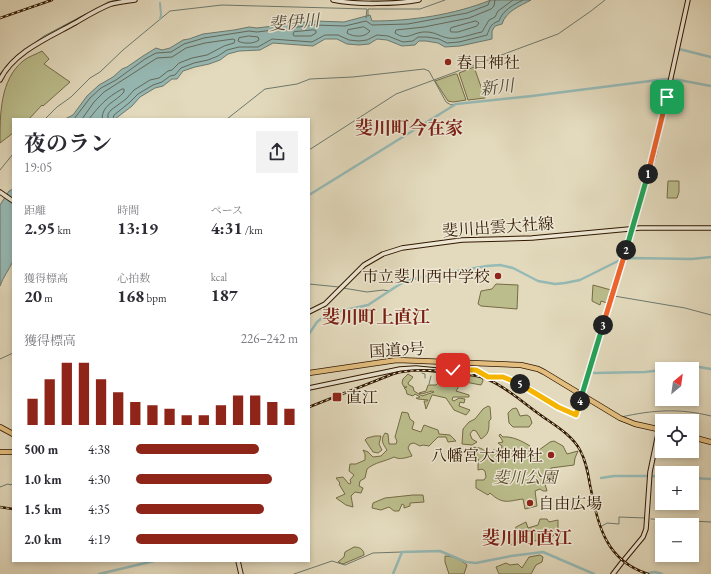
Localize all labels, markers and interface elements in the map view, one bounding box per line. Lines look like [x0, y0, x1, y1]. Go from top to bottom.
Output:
water label: 斐伊川 [268, 9, 322, 35]
place label: 春日神社 [456, 52, 520, 73]
marker: 春日神社 [443, 57, 453, 67]
water label: 新川 [479, 74, 517, 100]
pin [650, 80, 684, 114]
icon: arrive [656, 86, 678, 108]
district label: 斐川町今在家 [355, 116, 463, 139]
text: 夜のラン [24, 129, 112, 158]
button: share [256, 131, 298, 173]
text: 19:05 [24, 159, 52, 176]
pin: 1 [638, 164, 658, 184]
text: 1 [645, 167, 651, 181]
text: 距離 [24, 203, 46, 217]
text: 時間 [117, 203, 139, 217]
text: ペース [211, 203, 243, 217]
street label: 斐川出雲大社線 [441, 213, 555, 241]
text: 2.95 [24, 217, 55, 239]
text: 13:19 [117, 217, 158, 239]
text: 4:31 [211, 217, 242, 239]
text: km [55, 223, 71, 237]
text: /km [242, 223, 263, 237]
pin: 2 [616, 240, 636, 260]
text: 2 [623, 243, 629, 257]
place label: 市立斐川西中学校 [362, 266, 490, 287]
text: kcal [211, 270, 227, 284]
text: 獲得標高 [24, 271, 68, 285]
text: 心拍数 [117, 271, 150, 285]
marker: 市立斐川西中学校 [493, 271, 503, 281]
text: 187 [211, 284, 238, 306]
text: 20 [24, 285, 42, 307]
text: 168 [117, 285, 144, 307]
text: m [42, 291, 53, 305]
text: bpm [144, 291, 166, 305]
district label: 斐川町上直江 [322, 305, 430, 328]
pin: 3 [593, 315, 613, 335]
text: 3 [600, 318, 606, 332]
text: 226–242 m [241, 330, 298, 347]
text: 獲得標高 [24, 332, 76, 349]
street label: 国道9号 [369, 338, 425, 362]
pin [436, 353, 470, 387]
icon: check [442, 359, 464, 381]
north arrow [655, 362, 699, 406]
map controls [655, 362, 699, 562]
pin: 5 [510, 374, 530, 394]
text: 5 [517, 377, 523, 391]
place label: 直江 [346, 387, 378, 408]
marker: 直江 [331, 391, 343, 403]
pin: 4 [570, 391, 590, 411]
text: 4 [577, 394, 583, 408]
button: locate [655, 414, 699, 458]
text: 500 m [24, 441, 58, 458]
text: 4:38 [88, 441, 110, 458]
place label: 八幡宮大神神社 [431, 445, 543, 466]
marker: 八幡宮大神神社 [546, 450, 556, 460]
button: + [655, 466, 699, 510]
park label: 斐川公園 [493, 467, 560, 488]
text: 1.0 km [24, 471, 62, 488]
text: 4:30 [88, 471, 110, 488]
place label: 自由広場 [538, 493, 602, 514]
marker: 自由広場 [525, 498, 535, 508]
text: 1.5 km [24, 501, 62, 518]
text: 4:35 [88, 501, 110, 518]
button: − [655, 518, 699, 562]
district label: 斐川町直江 [482, 526, 572, 549]
text: 2.0 km [24, 531, 62, 548]
text: 4:19 [88, 531, 110, 548]

